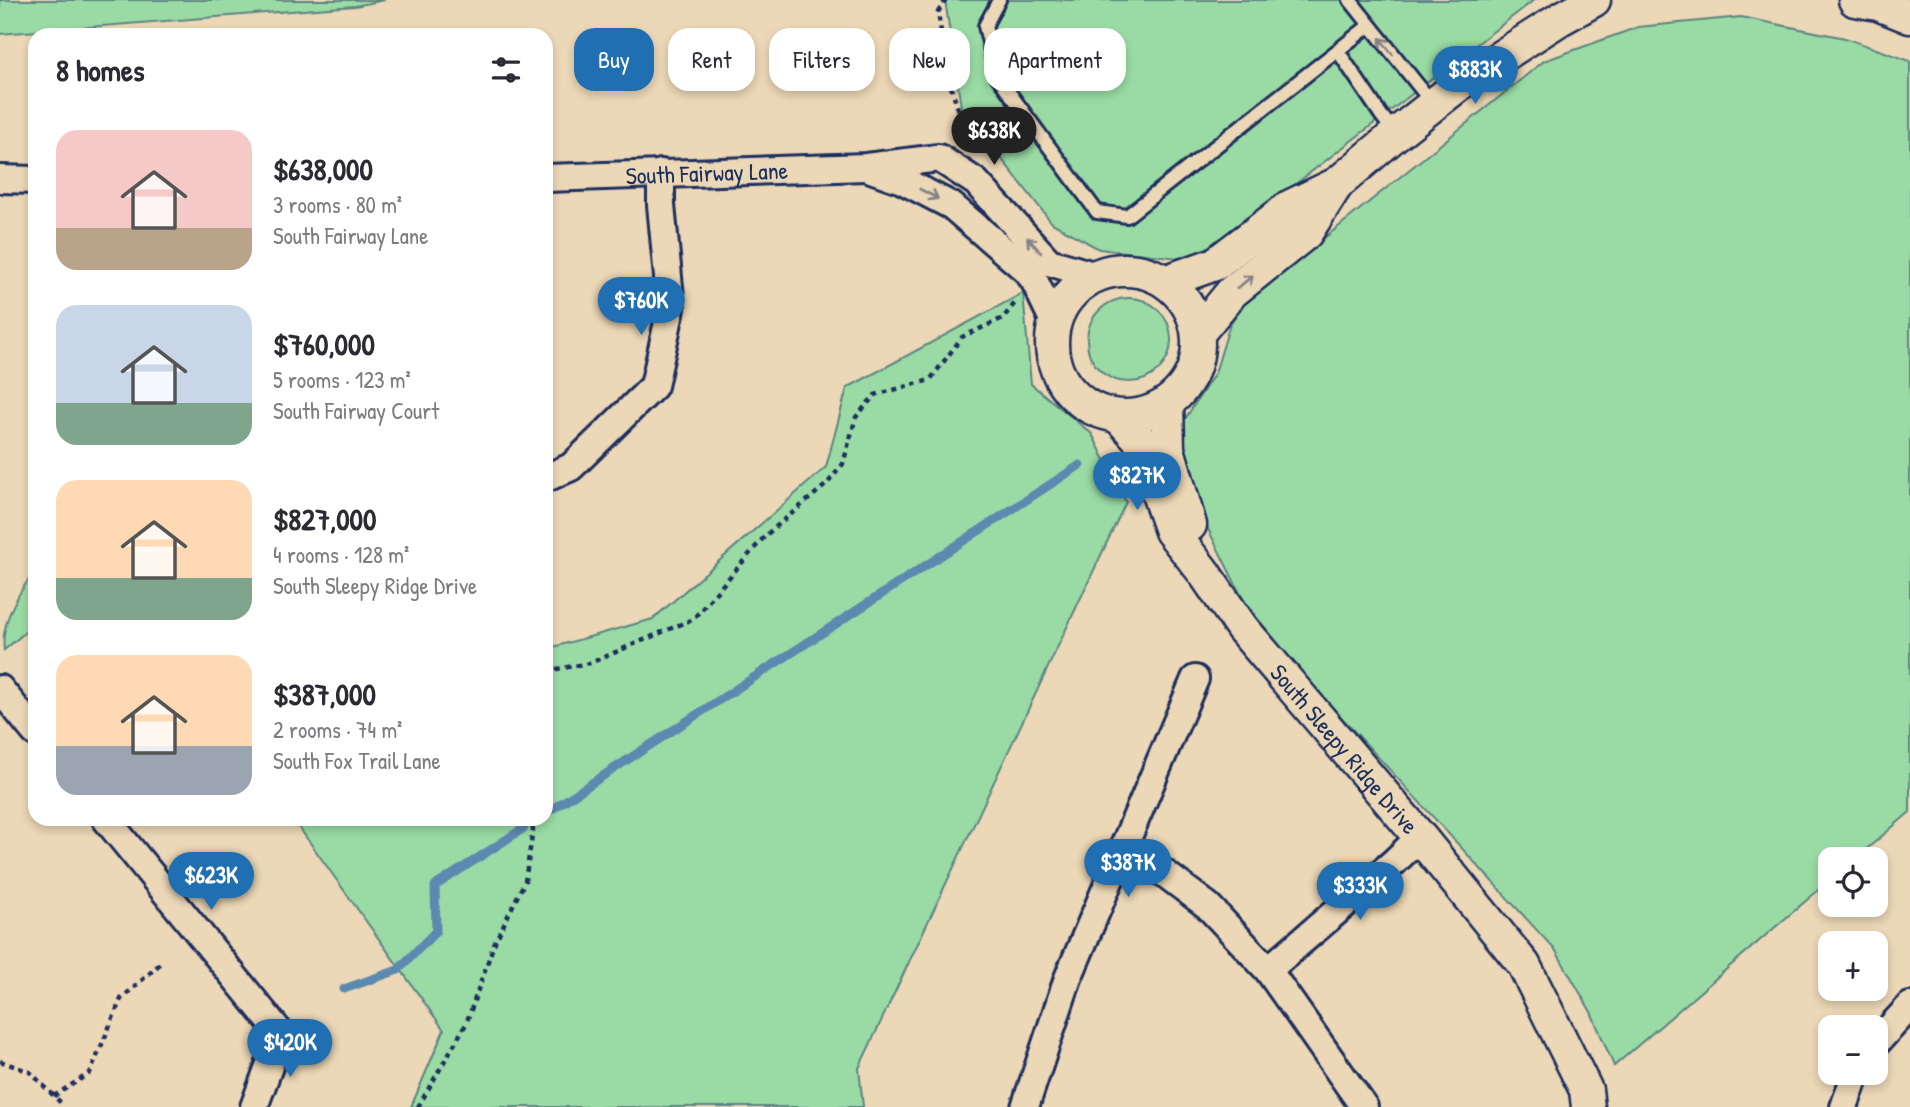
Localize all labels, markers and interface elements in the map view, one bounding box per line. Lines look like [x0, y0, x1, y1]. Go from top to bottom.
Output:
chip: Buy [574, 28, 654, 91]
chip: Rent [668, 28, 755, 91]
chip: Filters [769, 28, 875, 91]
chip: New [889, 28, 970, 91]
chip: Apartment [984, 28, 1126, 91]
one-way arrow [1379, 37, 1394, 56]
pin: $883K [1426, 46, 1524, 106]
text: 8 homes [56, 50, 144, 90]
icon: filters [487, 51, 525, 89]
text: $883K [1448, 53, 1502, 84]
pin: $638K [945, 108, 1043, 167]
text: $638K [967, 114, 1021, 145]
text: $638,000 [273, 149, 373, 189]
street label: South Fairway Lane [625, 154, 789, 191]
icon: home [112, 158, 196, 242]
one-way arrow [918, 188, 939, 201]
text: 3 rooms · 80 m² [273, 189, 402, 220]
text: South Fairway Lane [273, 220, 428, 251]
one-way arrow [1025, 237, 1042, 254]
one-way arrow [1235, 275, 1253, 290]
pin: $760K [592, 278, 690, 337]
text: $760K [614, 284, 668, 315]
text: $760,000 [273, 324, 375, 364]
icon: home [112, 333, 196, 417]
text: 5 rooms · 123 m² [273, 364, 411, 395]
text: South Fairway Court [273, 395, 439, 426]
pin: $827K [1088, 452, 1186, 512]
text: $827K [1109, 459, 1165, 490]
text: $827,000 [273, 499, 376, 539]
icon: home [112, 508, 196, 592]
text: 4 rooms · 128 m² [273, 539, 409, 570]
text: South Sleepy Ridge Drive [273, 570, 477, 601]
street label: South Sleepy Ridge Drive [1263, 657, 1426, 841]
text: $387,000 [273, 674, 376, 714]
icon: home [112, 683, 196, 767]
text: 2 rooms · 74 m² [273, 714, 402, 745]
text: South Fox Trail Lane [273, 745, 441, 776]
pin: $387K [1079, 839, 1177, 899]
text: $387K [1100, 846, 1156, 877]
map controls [1818, 847, 1888, 1085]
button: locate [1818, 847, 1888, 917]
pin: $623K [162, 852, 260, 912]
text: $623K [184, 859, 238, 890]
pin: $333K [1311, 862, 1409, 922]
text: $333K [1333, 869, 1387, 900]
button: + [1818, 931, 1888, 1001]
button: − [1818, 1015, 1888, 1085]
pin: $420K [241, 1020, 339, 1079]
text: $420K [263, 1026, 317, 1057]

